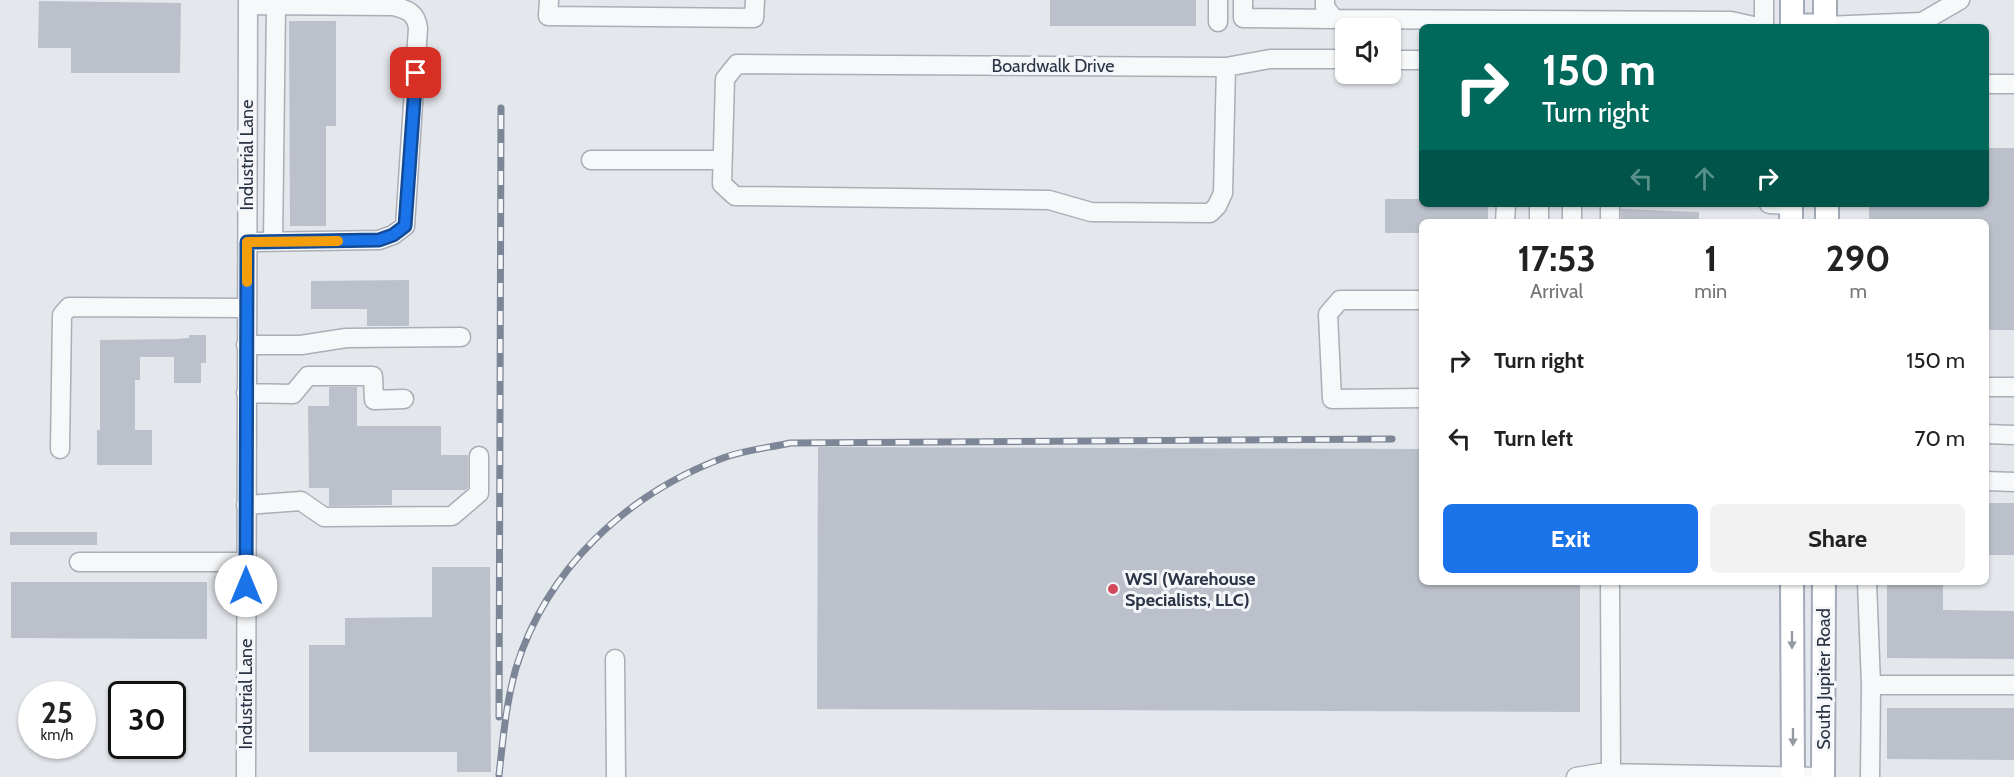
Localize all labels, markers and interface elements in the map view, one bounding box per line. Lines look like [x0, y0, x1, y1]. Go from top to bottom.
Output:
map controls [1335, 18, 1401, 84]
button: sound [1335, 18, 1401, 84]
text: 150 m [1542, 44, 1656, 96]
pin [390, 47, 441, 98]
icon: right [1443, 48, 1521, 126]
street label: Boardwalk Drive [991, 55, 1115, 77]
icon: arrive [399, 56, 432, 89]
text: Turn right [1542, 96, 1649, 129]
street label: Industrial Lane [236, 100, 258, 210]
icon: left [1625, 162, 1658, 195]
icon: ahead [1688, 162, 1721, 195]
icon: right [1751, 162, 1784, 195]
text: 17:53 [1517, 236, 1596, 280]
text: 1 [1704, 236, 1717, 280]
text: 290 [1826, 236, 1891, 280]
text: Arrival [1530, 279, 1583, 303]
text: min [1694, 279, 1727, 303]
text: m [1849, 279, 1867, 303]
icon: right [1443, 344, 1476, 377]
text: Turn right [1494, 347, 1584, 374]
text: 150 m [1906, 347, 1965, 374]
icon: left [1443, 422, 1476, 455]
text: Turn left [1494, 425, 1573, 452]
text: 70 m [1915, 425, 1965, 452]
button: Exit [1443, 504, 1698, 573]
button: Share [1710, 504, 1965, 573]
position arrow [214, 554, 278, 618]
place label: WSI (Warehouse Specialists, LLC) [1125, 568, 1256, 611]
marker: WSI (Warehouse Specialists, LLC) [1106, 582, 1120, 596]
street label: South Jupiter Road [1813, 608, 1835, 750]
one-way arrow [1788, 630, 1797, 649]
street label: Industrial Lane [235, 639, 257, 749]
speed limit sign: 30 [108, 681, 186, 759]
text: 25 [41, 694, 73, 731]
text: km/h [41, 726, 73, 744]
one-way arrow [1788, 727, 1798, 746]

